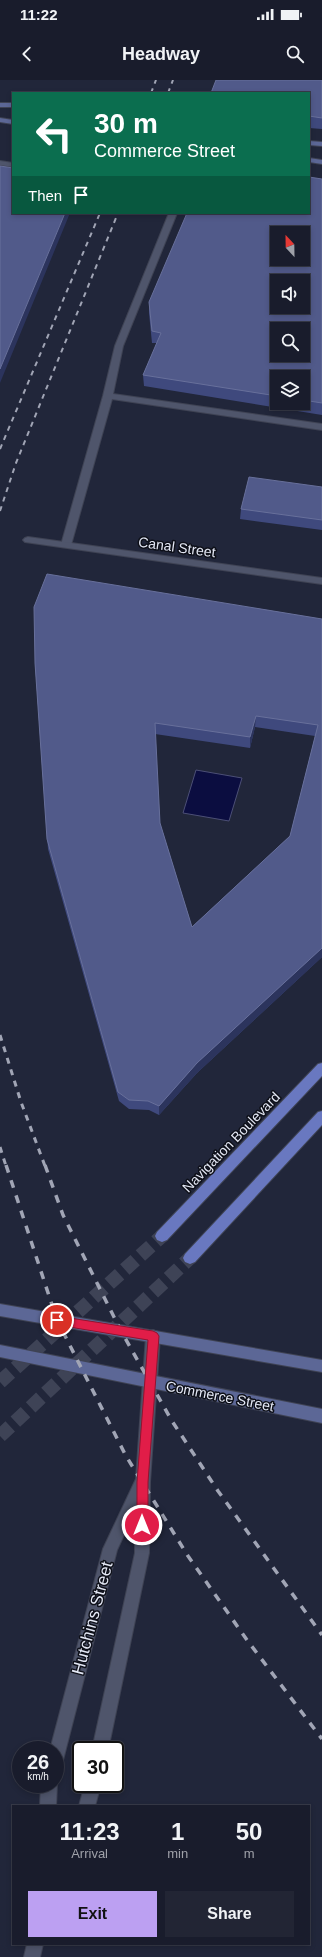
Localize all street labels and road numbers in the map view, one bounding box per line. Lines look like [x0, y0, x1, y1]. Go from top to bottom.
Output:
street label: Canal Street [137, 534, 217, 560]
street label: Navigation Boulevard [179, 1089, 283, 1195]
street label: Commerce Street [165, 1378, 275, 1414]
street label: Hutchins Street [68, 1559, 117, 1677]

